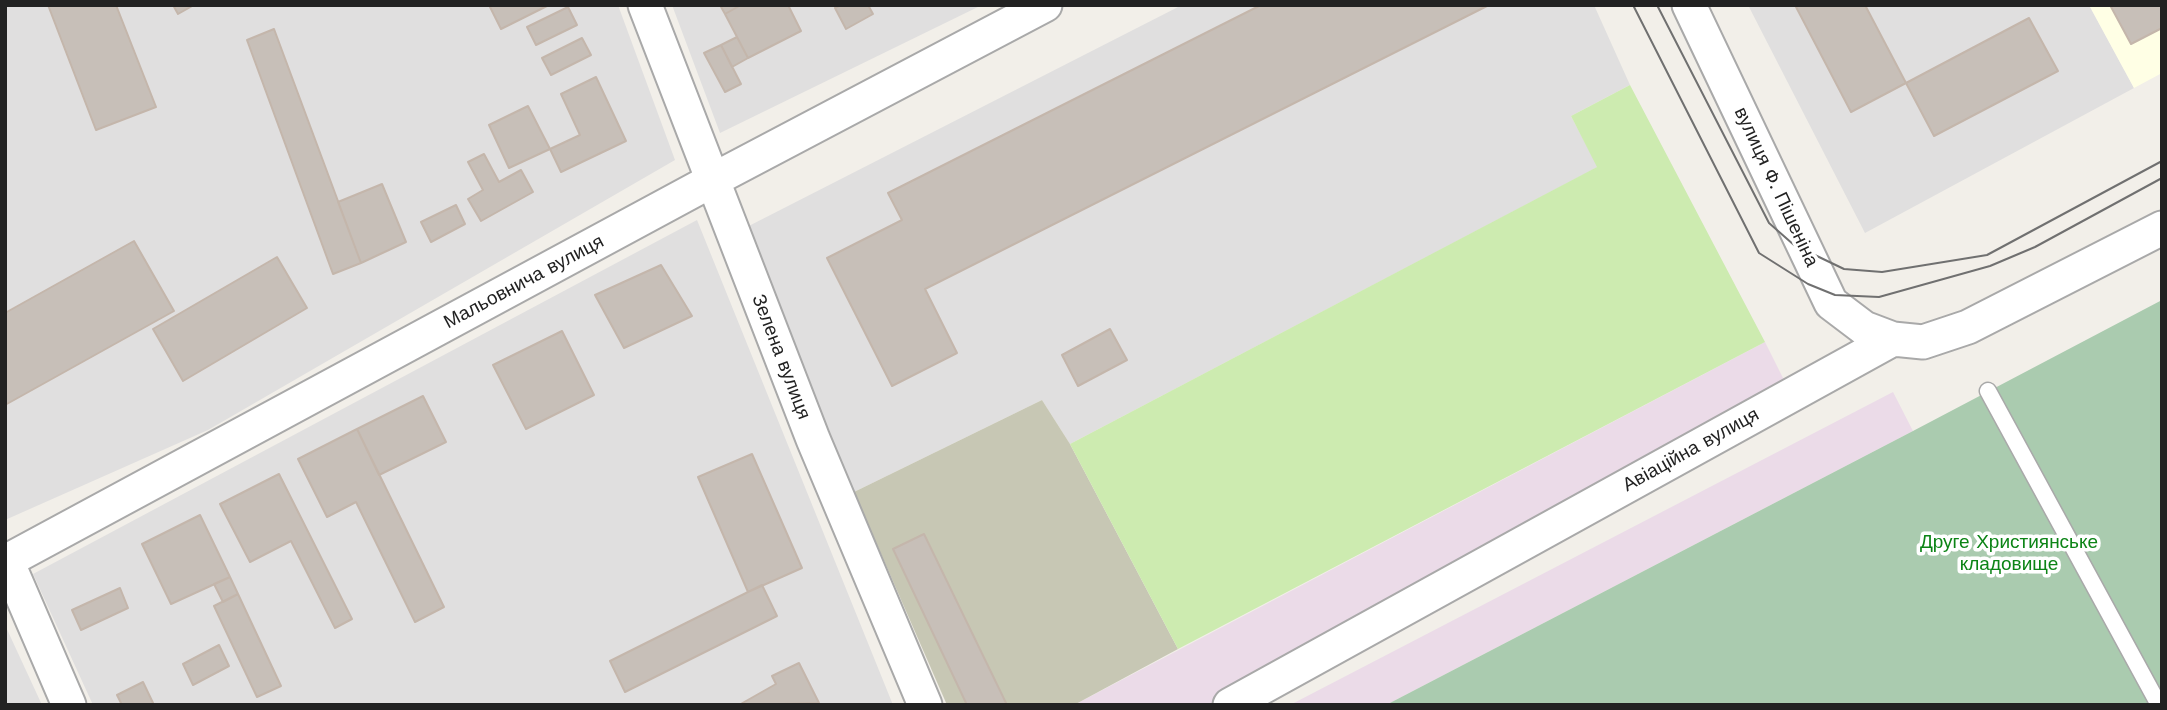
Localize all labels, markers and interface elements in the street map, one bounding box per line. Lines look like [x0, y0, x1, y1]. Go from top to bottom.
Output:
street label: вулиця Ф. Пішеніна [1729, 104, 1823, 270]
street label: Мальовнича вулиця [440, 230, 608, 334]
street label: Зелена вулиця [747, 291, 815, 423]
street label: Авіаційна вулиця [1619, 403, 1763, 497]
park label: Друге Християнське кладовище [1920, 531, 2098, 575]

